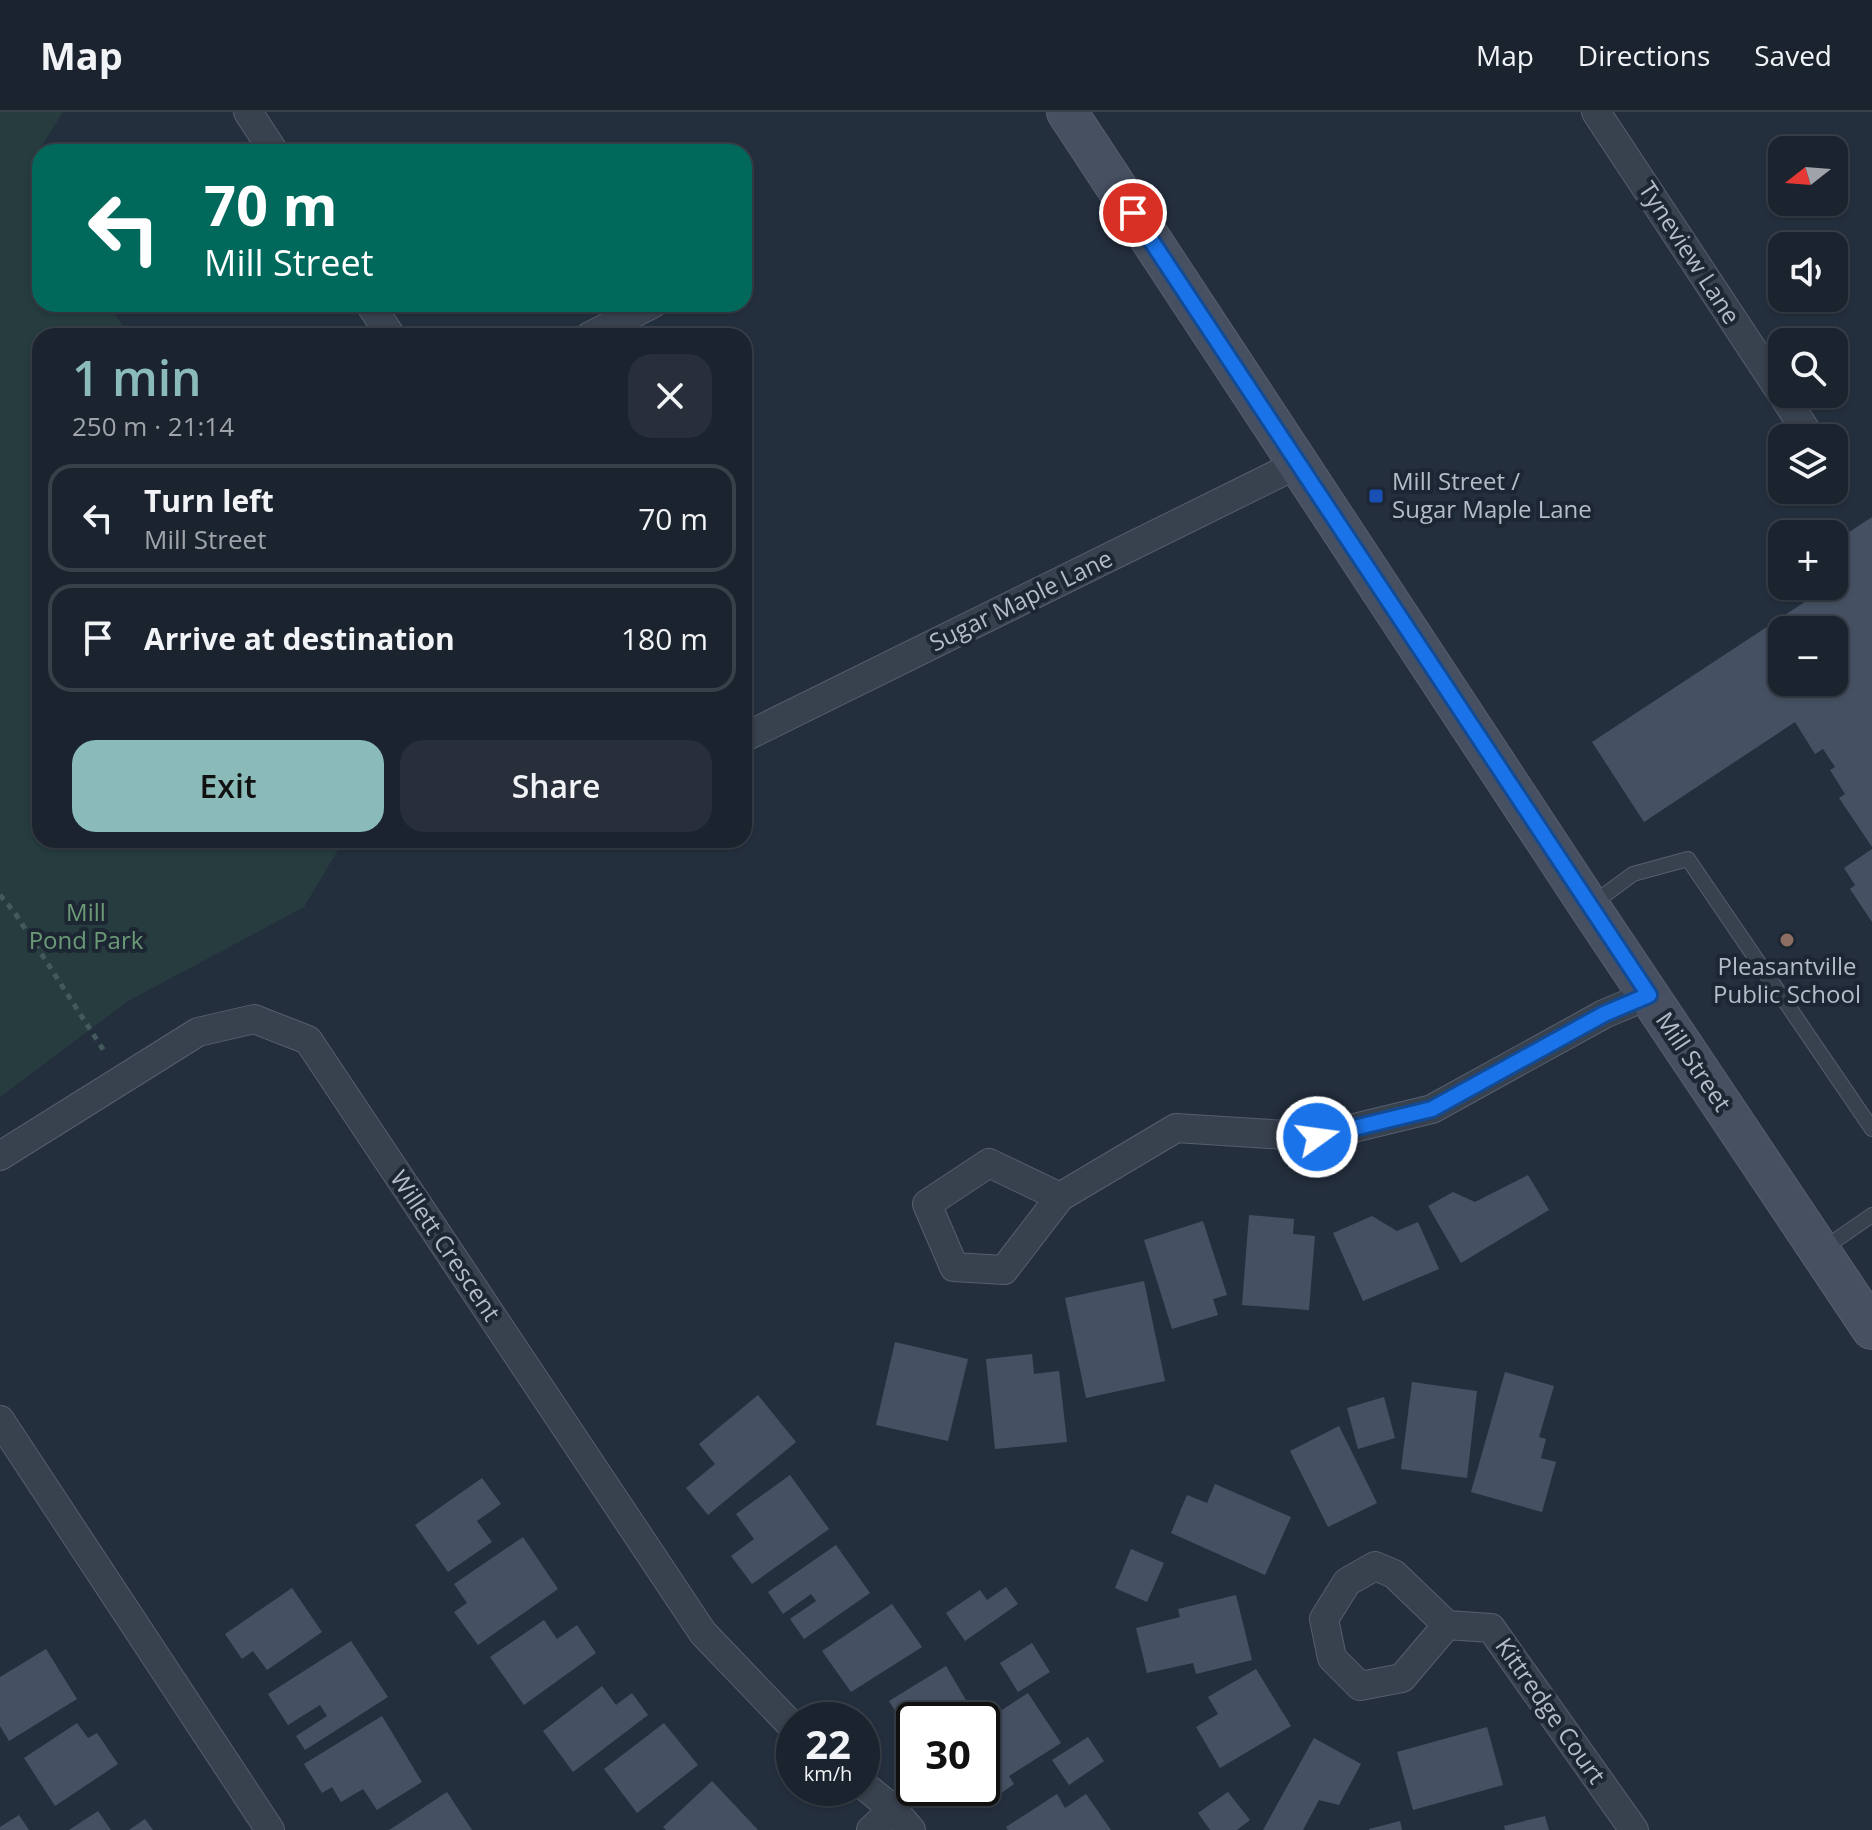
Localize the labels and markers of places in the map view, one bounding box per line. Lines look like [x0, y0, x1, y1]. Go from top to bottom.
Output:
pin [1099, 179, 1167, 247]
place label: Mill Street / Sugar Maple Lane [1392, 464, 1592, 525]
marker: Mill Street / Sugar Maple Lane [1367, 487, 1385, 505]
marker: Pleasantville Public School [1778, 931, 1796, 949]
place label: Pleasantville Public School [1713, 949, 1861, 1010]

